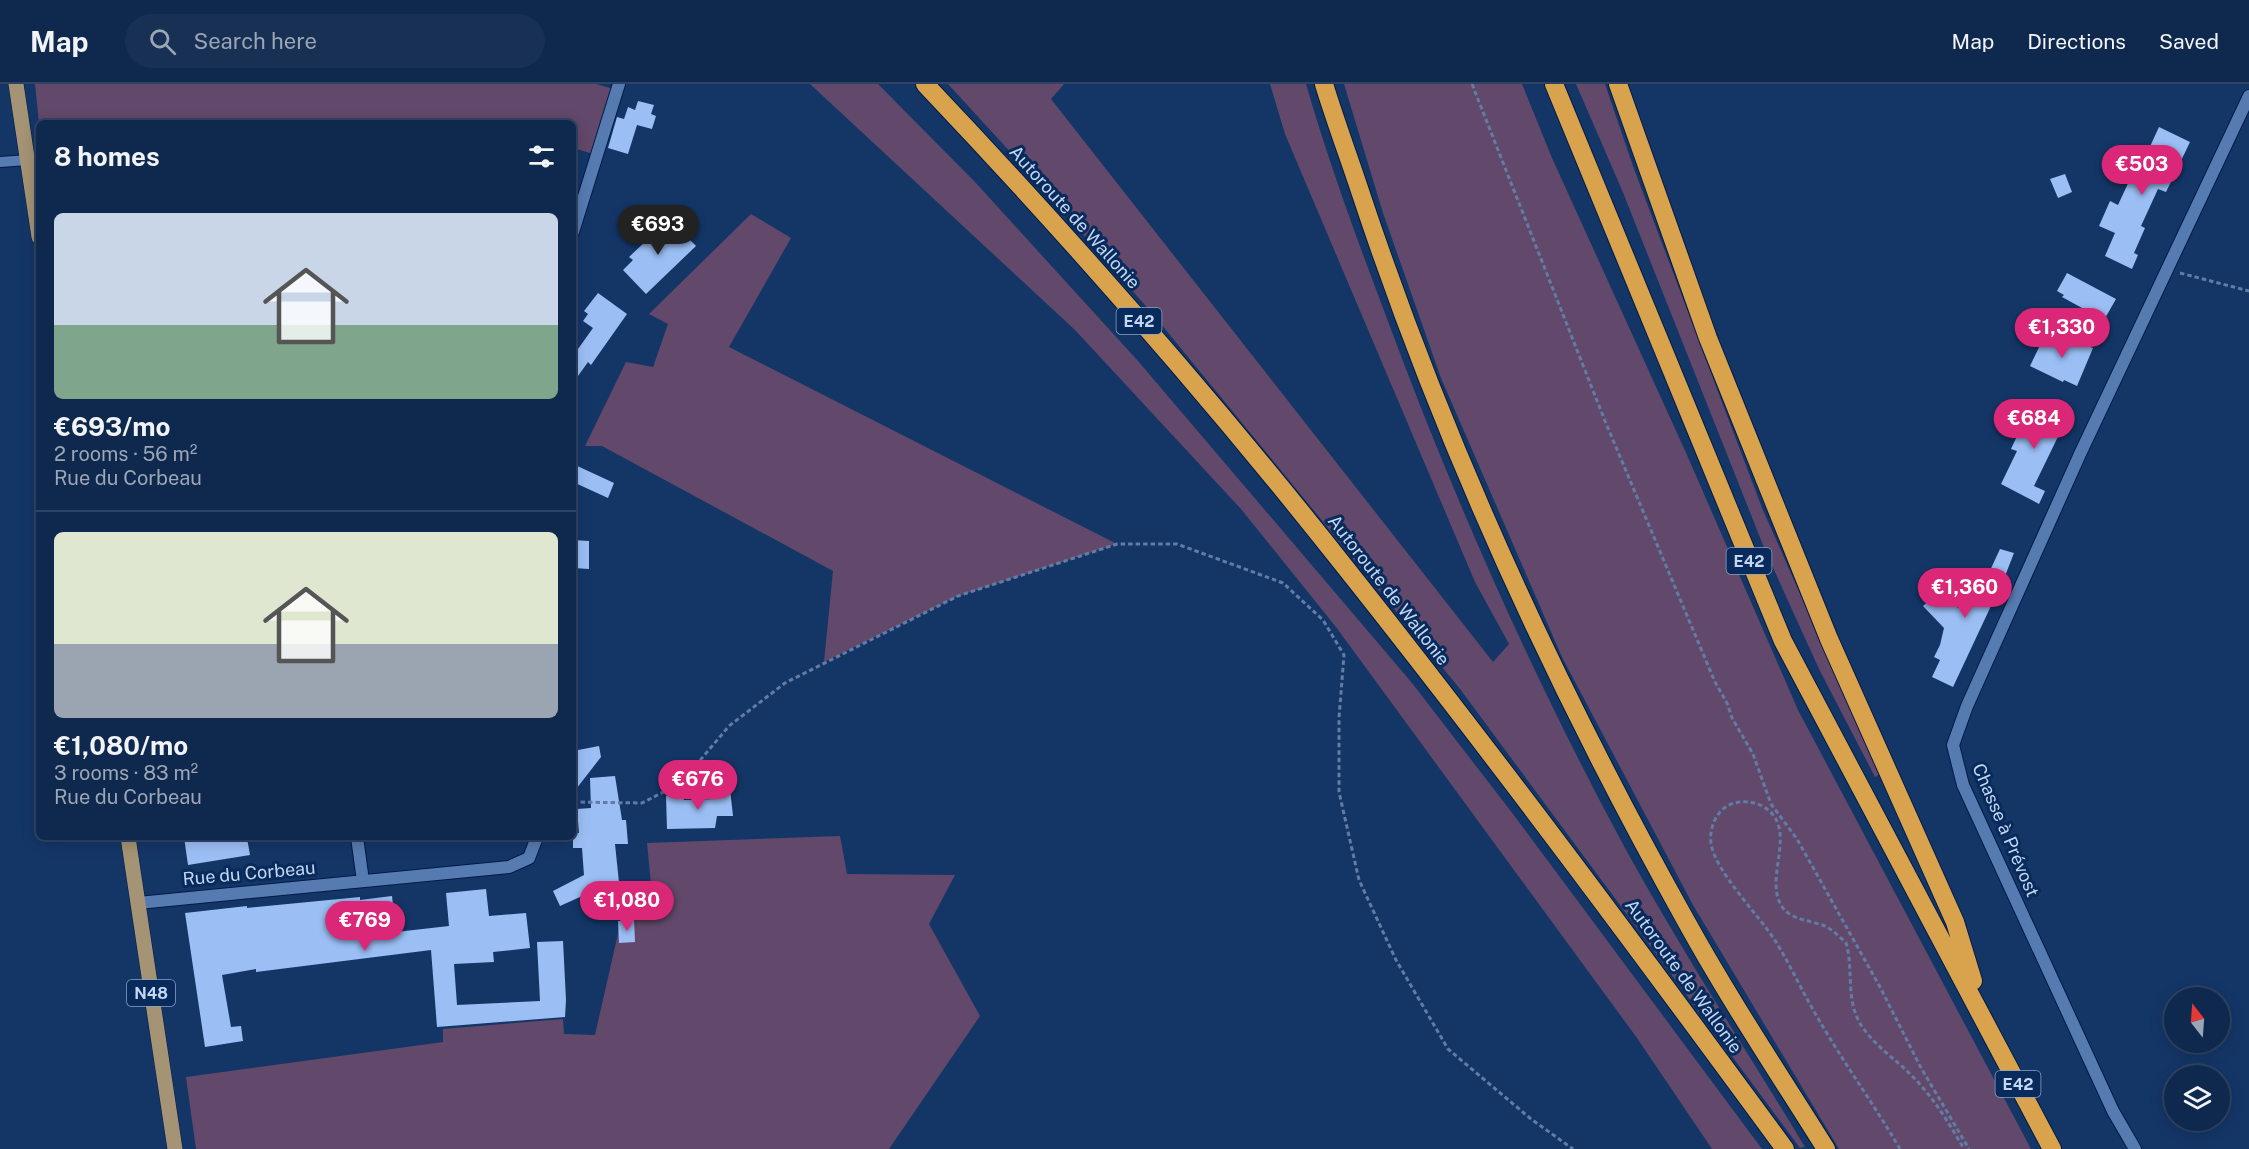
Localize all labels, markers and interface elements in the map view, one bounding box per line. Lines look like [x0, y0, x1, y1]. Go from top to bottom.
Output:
search box [125, 14, 545, 68]
text: Map [30, 25, 89, 58]
icon: search [146, 25, 179, 58]
text: Search here [194, 28, 317, 54]
text: Map [1952, 29, 1994, 54]
text: Directions [2027, 29, 2126, 54]
text: Saved [2159, 29, 2219, 54]
icon: filters [525, 140, 558, 173]
text: 8 homes [54, 141, 160, 172]
street label: Autoroute de Wallonie [1005, 141, 1145, 293]
pin: €503 [2106, 145, 2178, 196]
text: €503 [2116, 152, 2168, 176]
pin: €693 [622, 205, 694, 256]
text: €693 [632, 212, 684, 236]
icon: home [252, 252, 360, 360]
road number: E42 [1116, 308, 1162, 334]
pin: €1,330 [2013, 308, 2111, 359]
text: €1,330 [2029, 315, 2095, 339]
pin: €684 [1998, 399, 2070, 450]
text: €684 [2008, 406, 2060, 430]
text: €693/mo [54, 411, 171, 442]
text: 2 rooms · 56 m² [54, 442, 197, 466]
text: Rue du Corbeau [54, 466, 202, 490]
street label: Autoroute de Wallonie [1324, 511, 1454, 669]
road number: E42 [1726, 548, 1772, 574]
pin: €1,360 [1916, 568, 2014, 619]
icon: home [252, 571, 360, 679]
text: €1,360 [1932, 575, 1998, 599]
text: €1,080/mo [54, 730, 188, 761]
pin: €676 [662, 760, 734, 811]
street label: Chasse à Prévost [1968, 760, 2044, 900]
text: 3 rooms · 83 m² [54, 761, 198, 785]
text: €676 [672, 767, 724, 791]
text: Rue du Corbeau [54, 785, 202, 809]
street label: Rue du Corbeau [182, 857, 316, 889]
pin: €1,080 [578, 881, 676, 932]
text: €1,080 [594, 888, 660, 912]
street label: Autoroute de Wallonie [1621, 895, 1747, 1057]
pin: €769 [329, 901, 401, 952]
text: €769 [339, 908, 391, 932]
road number: N48 [127, 980, 175, 1006]
north arrow [2164, 987, 2230, 1053]
map controls [2164, 987, 2230, 1131]
button: layers [2164, 1065, 2230, 1131]
road number: E42 [1996, 1071, 2040, 1097]

